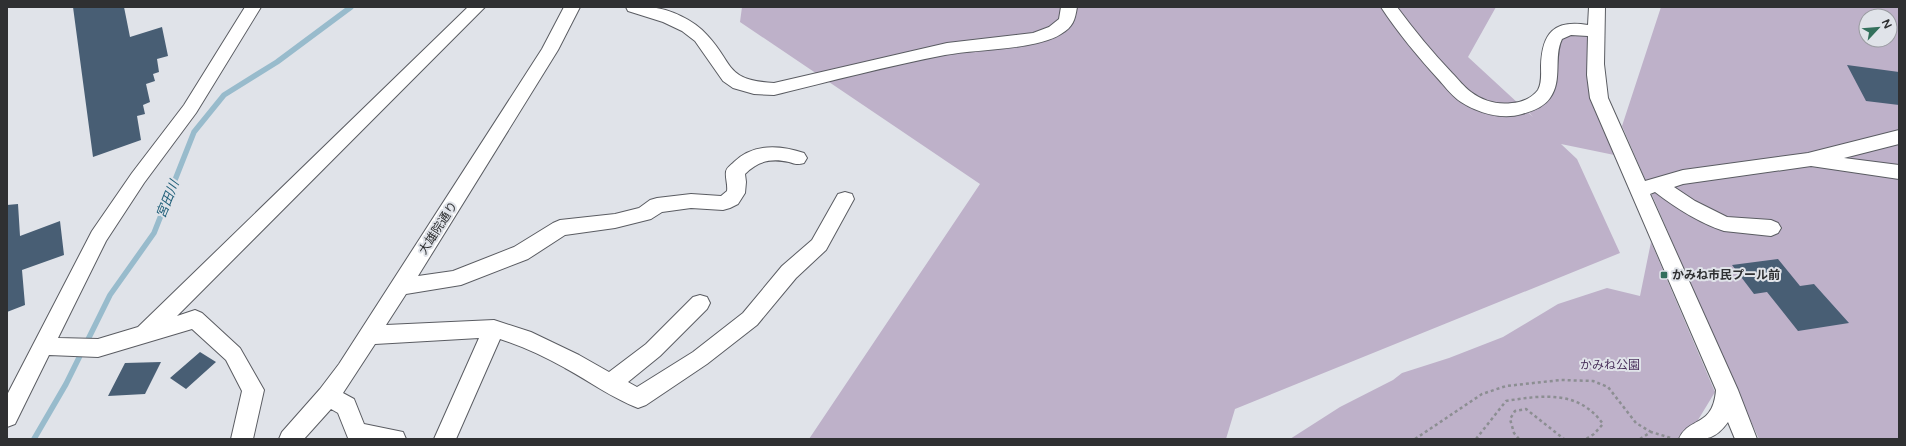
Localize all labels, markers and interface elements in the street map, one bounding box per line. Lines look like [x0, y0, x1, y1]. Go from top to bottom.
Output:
north arrow [1858, 8, 1898, 48]
text: N [1879, 17, 1894, 31]
water label: 宮田川 [153, 176, 183, 220]
street label: 大雄院通り [416, 199, 460, 257]
place label: かみね市民プール前 [1672, 268, 1780, 282]
marker: かみね市民プール前 [1659, 270, 1669, 280]
park label: かみね公園 [1580, 358, 1640, 372]

